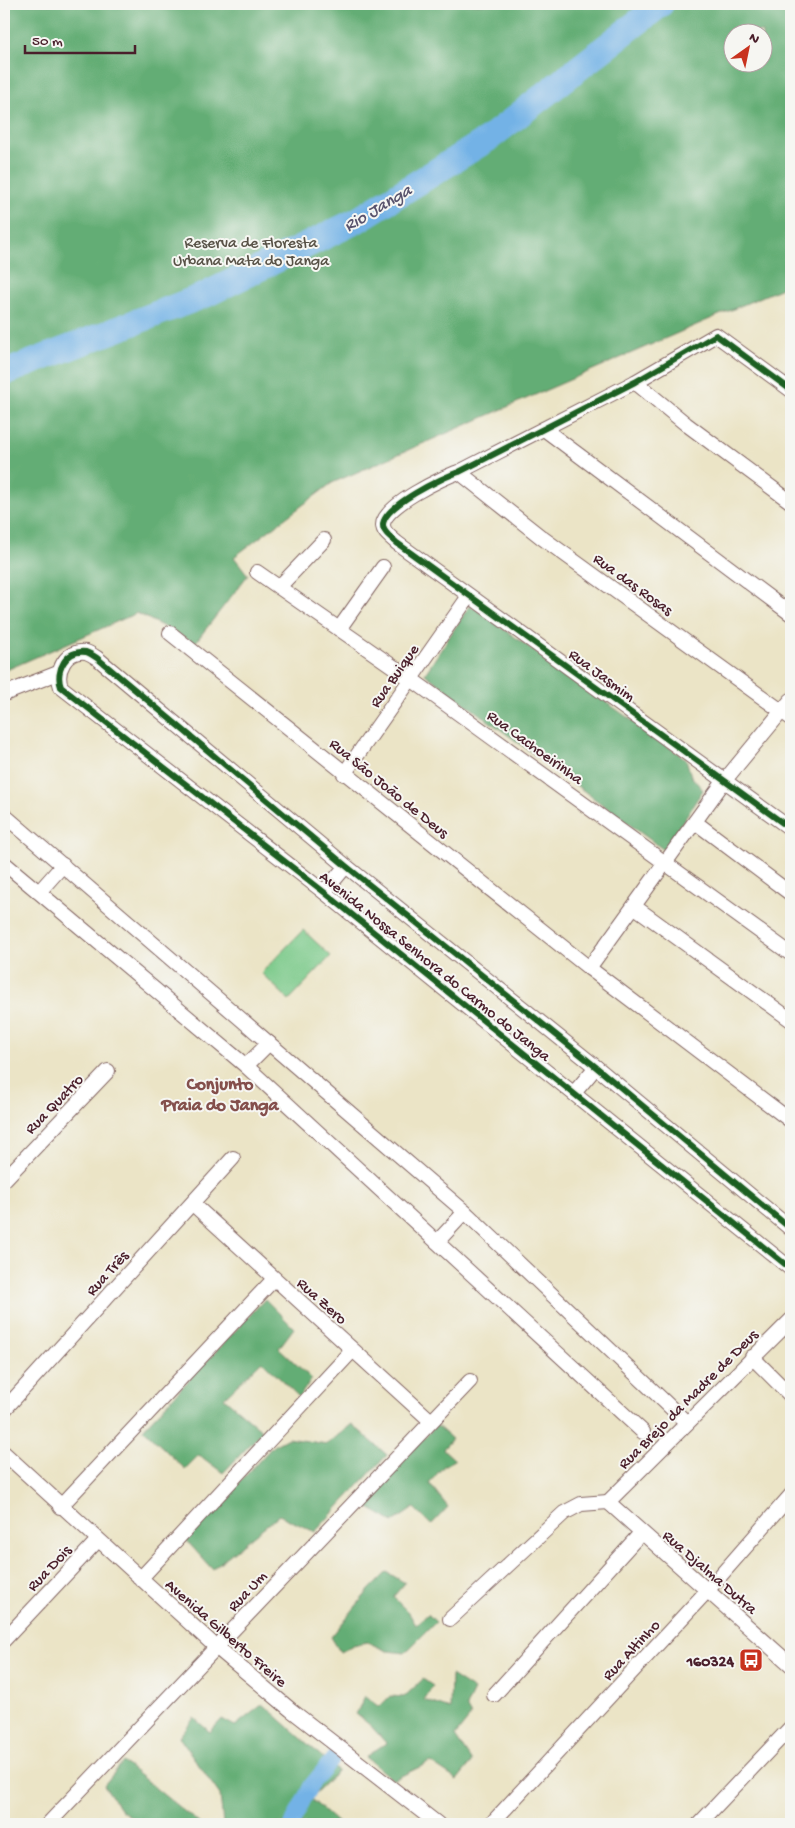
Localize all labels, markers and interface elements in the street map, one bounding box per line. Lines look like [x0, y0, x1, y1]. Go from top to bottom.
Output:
scale bar [25, 22, 135, 54]
north arrow [722, 22, 772, 72]
text: N [745, 30, 762, 49]
text: 50 m [32, 33, 63, 51]
water label: Rio Janga [341, 180, 417, 238]
park label: Reserva de Floresta Urbana Mata do Janga [173, 235, 330, 272]
street label: Rua das Rosas [588, 551, 676, 622]
street label: Rua Buique [367, 641, 425, 712]
street label: Rua Jasmim [564, 646, 639, 708]
street label: Rua Cachoeirinha [482, 708, 587, 791]
street label: Rua São João de Deus [324, 736, 452, 844]
street label: Avenida Nossa Senhora do Carmo do Janga [314, 868, 554, 1068]
street label: Rua Quatro [22, 1071, 89, 1139]
district label: Conjunto Praia do Janga [161, 1075, 279, 1117]
street label: Rua Três [83, 1247, 135, 1301]
street label: Rua Zero [292, 1275, 350, 1330]
street label: Rua Brejo da Madre de Deus [616, 1326, 764, 1474]
street label: Rua Djalma Dutra [658, 1527, 761, 1621]
street label: Rua Dois [24, 1541, 78, 1597]
street label: Rua Um [225, 1567, 273, 1617]
street label: Avenida Gilberto Freire [160, 1576, 290, 1693]
street label: Rua Altinho [600, 1617, 665, 1686]
bus stop icon: 160324 [738, 1647, 764, 1673]
place label: 160324 [686, 1654, 734, 1673]

